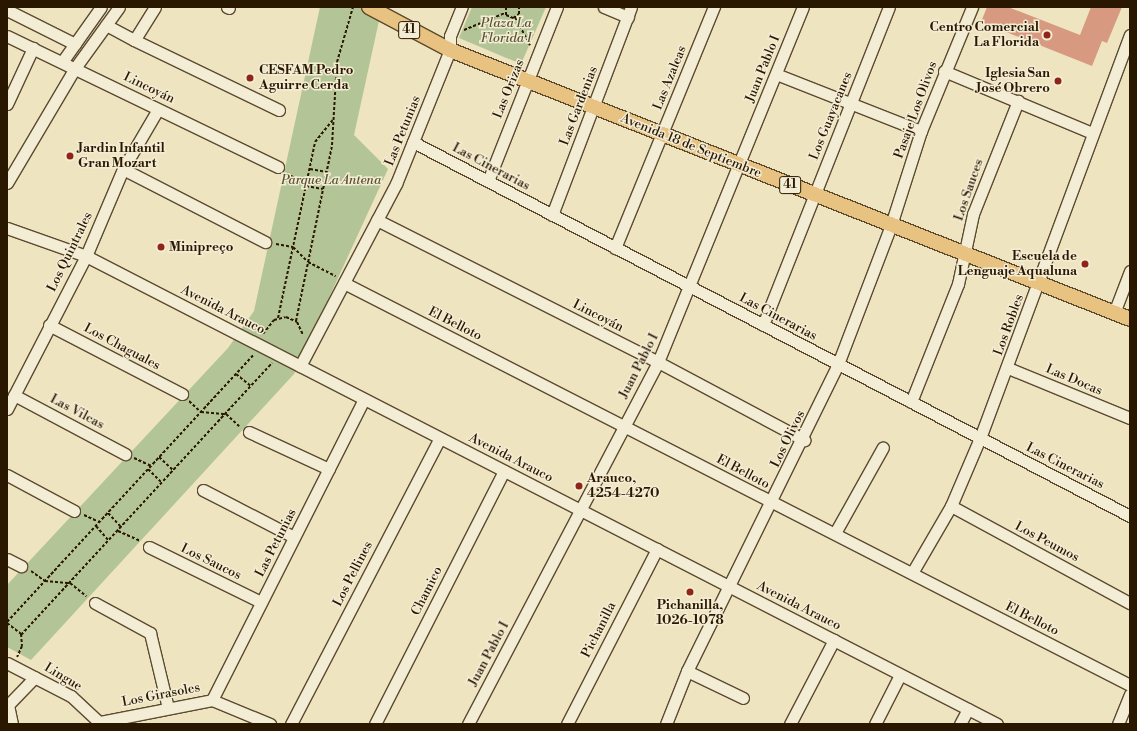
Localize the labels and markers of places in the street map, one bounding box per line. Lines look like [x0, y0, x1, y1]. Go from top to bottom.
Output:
place label: Centro Comercial La Florida [930, 20, 1039, 51]
marker: Centro Comercial La Florida [1042, 30, 1052, 40]
place label: CESFAM Pedro Aguirre Cerda [259, 63, 354, 94]
place label: Iglesia San José Obrero [976, 66, 1050, 97]
marker: CESFAM Pedro Aguirre Cerda [244, 72, 256, 84]
marker: Iglesia San José Obrero [1053, 76, 1063, 86]
place label: Jardin Infantil Gran Mozart [78, 141, 165, 172]
marker: Jardin Infantil Gran Mozart [65, 151, 75, 161]
place label: Minipreço [169, 239, 233, 255]
marker: Minipreço [156, 242, 166, 252]
place label: Escuela de Lenguaje Aqualuna [958, 249, 1077, 280]
marker: Escuela de Lenguaje Aqualuna [1080, 259, 1090, 269]
place label: Arauco, 4254-4270 [587, 471, 659, 502]
marker: Arauco, 4254-4270 [574, 481, 584, 491]
marker: Pichanilla, 1026-1078 [685, 587, 695, 597]
place label: Pichanilla, 1026-1078 [656, 598, 724, 629]

